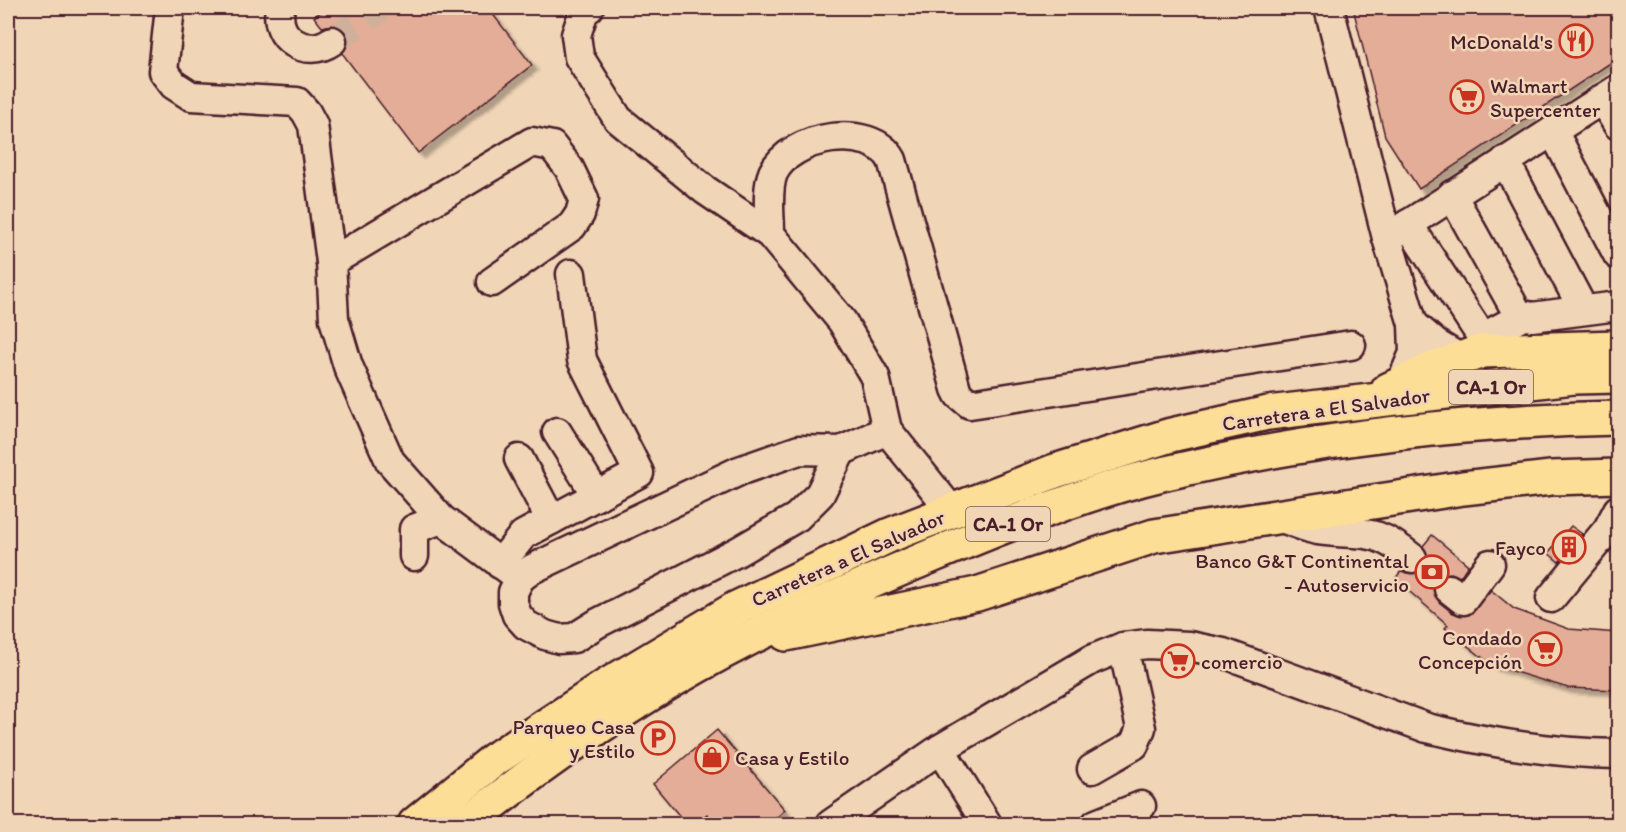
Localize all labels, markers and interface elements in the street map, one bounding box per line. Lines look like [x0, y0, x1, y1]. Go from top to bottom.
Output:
restaurant icon: McDonald's [1558, 23, 1594, 59]
place label: McDonald's [1450, 29, 1553, 54]
place label: Walmart Supercenter [1490, 73, 1601, 122]
supermarket icon: Walmart Supercenter [1449, 79, 1485, 115]
road number: CA-1 Or [1449, 370, 1533, 404]
street label: Carretera a El Salvador [1221, 382, 1432, 436]
street label: Carretera a El Salvador [747, 504, 949, 612]
road number: CA-1 Or [966, 507, 1050, 541]
building icon: Fayco [1551, 529, 1587, 565]
place label: Fayco [1495, 535, 1546, 560]
place label: Banco G&T Continental - Autoservicio [1195, 548, 1409, 597]
bank icon: Banco G&T Continental - Autoservicio [1414, 554, 1450, 590]
place label: Condado Concepción [1418, 625, 1522, 674]
supermarket icon: Condado Concepción [1527, 631, 1563, 667]
supermarket icon: comercio [1160, 643, 1196, 679]
place label: comercio [1201, 649, 1283, 674]
place label: Parqueo Casa y Estilo [513, 714, 635, 763]
parking icon: Parqueo Casa y Estilo [640, 720, 676, 756]
shop icon: Casa y Estilo [694, 739, 730, 775]
place label: Casa y Estilo [735, 745, 849, 770]

